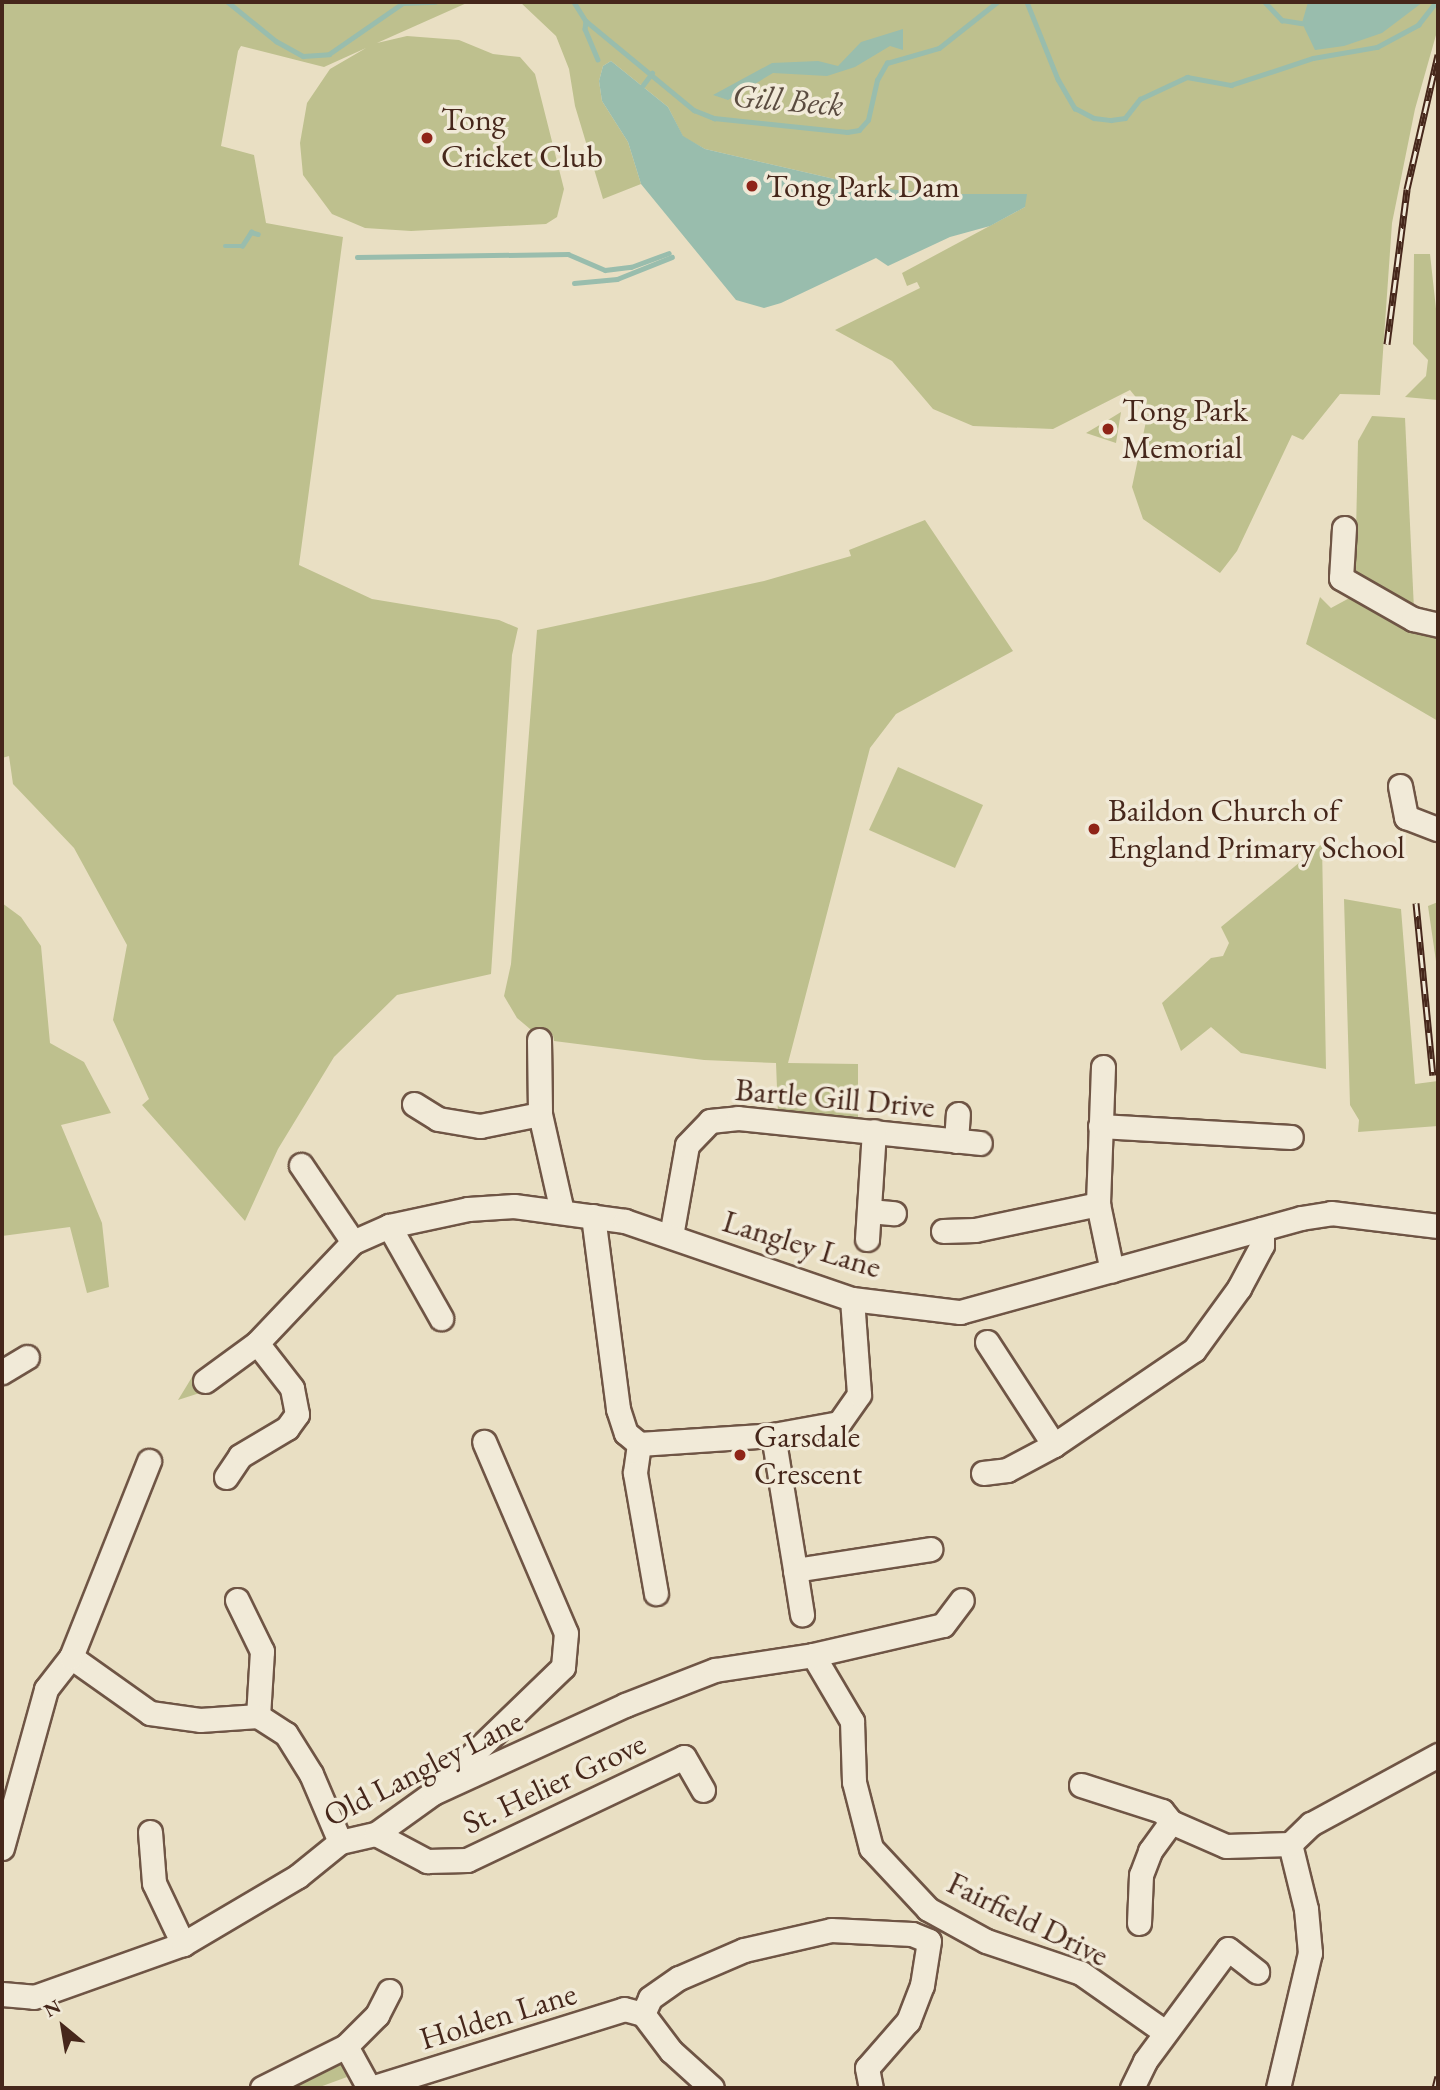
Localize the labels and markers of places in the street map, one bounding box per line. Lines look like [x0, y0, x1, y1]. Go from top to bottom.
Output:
place label: Tong Cricket Club [441, 101, 603, 176]
marker: Tong Cricket Club [419, 130, 435, 146]
place label: Tong Park Dam [766, 167, 960, 205]
marker: Tong Park Dam [744, 178, 760, 194]
place label: Tong Park Memorial [1122, 392, 1248, 467]
marker: Tong Park Memorial [1100, 421, 1116, 437]
place label: Baildon Church of England Primary School [1108, 792, 1405, 867]
marker: Baildon Church of England Primary School [1086, 821, 1102, 837]
place label: Garsdale Crescent [754, 1418, 862, 1493]
marker: Garsdale Crescent [732, 1447, 748, 1463]

